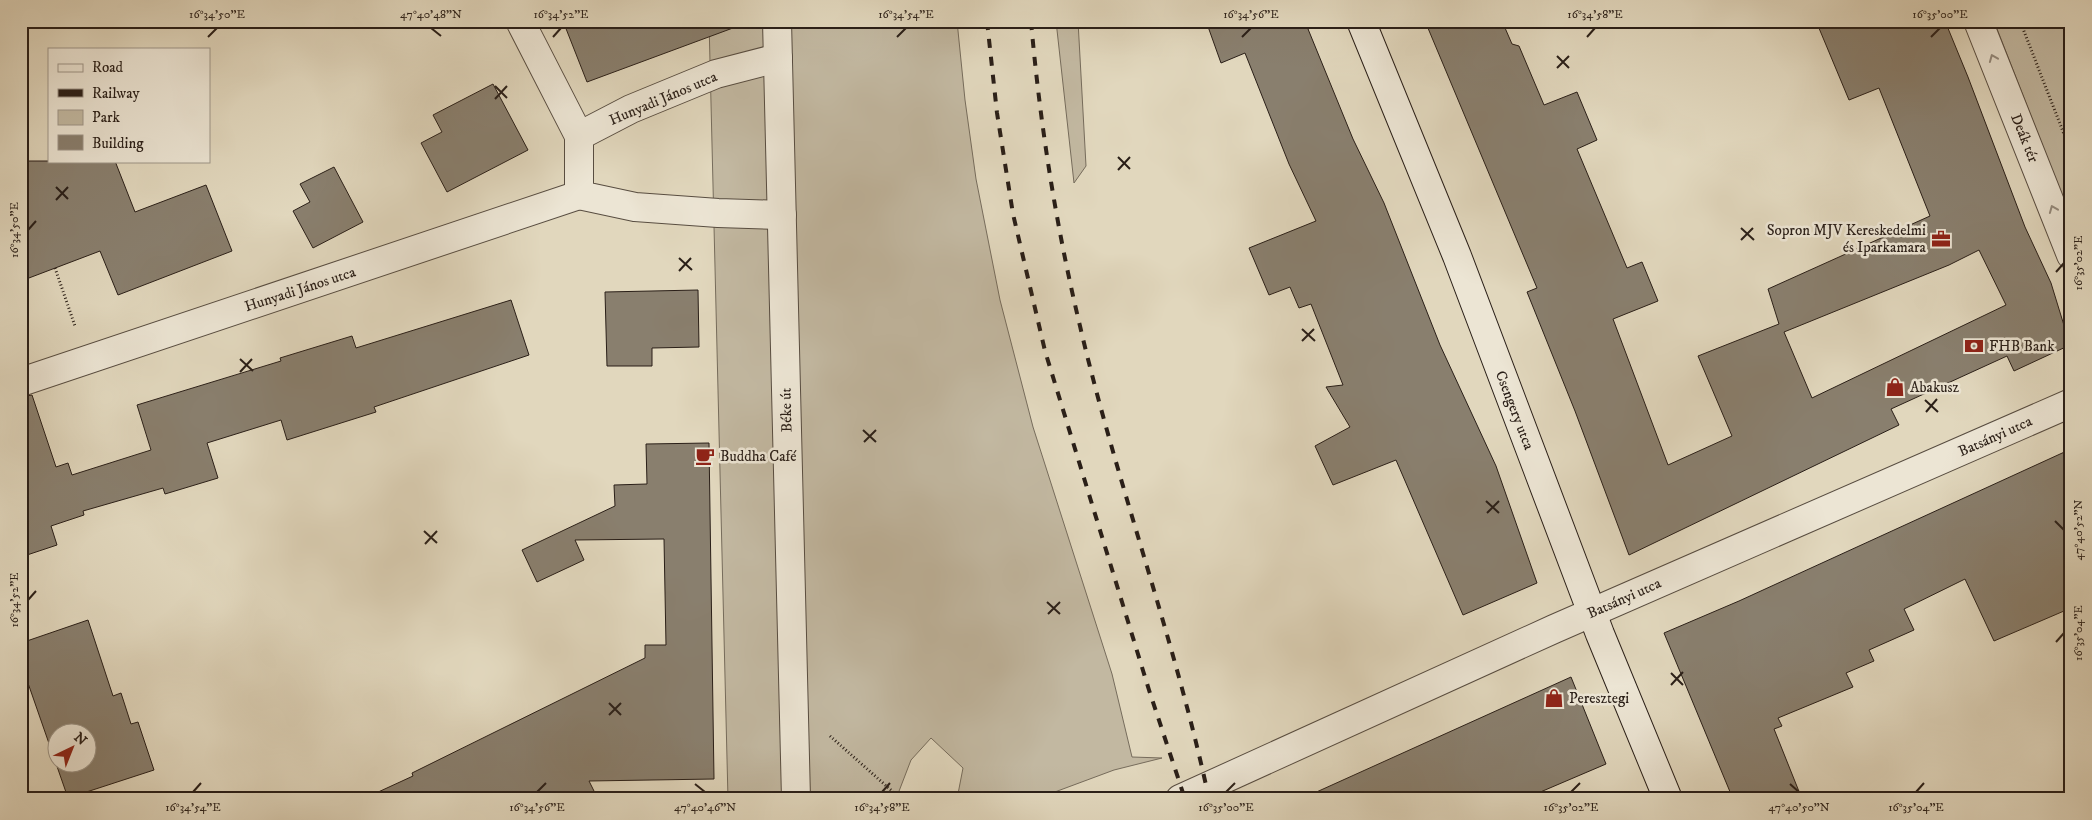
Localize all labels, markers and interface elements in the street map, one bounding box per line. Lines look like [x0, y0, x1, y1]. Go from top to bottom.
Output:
text: 16°34'50"E [189, 7, 245, 22]
text: 47°40'48"N [400, 7, 462, 22]
text: 16°34'52"E [533, 7, 589, 22]
text: 16°34'54"E [878, 7, 934, 22]
text: 16°34'56"E [1223, 7, 1279, 22]
text: 16°34'58"E [1567, 7, 1623, 22]
text: 16°35'00"E [1912, 7, 1968, 22]
legend [48, 48, 210, 162]
one-way arrow [1989, 54, 1999, 63]
text: Road [92, 58, 124, 77]
street label: Hunyadi János utca [606, 67, 721, 130]
text: Railway [92, 84, 140, 103]
text: Park [92, 108, 121, 127]
street label: Deák tér [2006, 111, 2043, 166]
text: Building [92, 134, 144, 153]
text: 16°34'50"E [7, 202, 22, 258]
one-way arrow [2049, 206, 2059, 214]
place label: Sopron MJV Kereskedelmi és Iparkamara [1767, 221, 1927, 257]
office icon: Sopron MJV Kereskedelmi és Iparkamara [1930, 228, 1952, 250]
text: 16°35'02"E [2071, 235, 2086, 290]
street label: Hunyadi János utca [242, 262, 359, 316]
bank icon: FHB Bank [1963, 335, 1985, 357]
place label: FHB Bank [1989, 337, 2055, 356]
street label: Csengery utca [1491, 368, 1539, 453]
shop icon: Abakusz [1884, 376, 1906, 398]
place label: Abakusz [1910, 378, 1960, 397]
street label: Béke út [777, 387, 796, 432]
street label: Batsányi utca [1955, 411, 2036, 461]
cafe icon: Buddha Café [694, 445, 716, 467]
place label: Buddha Café [720, 447, 797, 466]
text: 47°40'52"N [2071, 499, 2086, 560]
text: 16°34'52"E [7, 572, 22, 628]
street label: Batsányi utca [1584, 573, 1665, 623]
text: 16°35'04"E [2071, 605, 2086, 661]
shop icon: Peresztegi [1543, 687, 1565, 709]
place label: Peresztegi [1569, 689, 1629, 708]
north arrow [48, 722, 98, 772]
text: N [70, 729, 91, 750]
text: 16°34'54"E [165, 800, 221, 815]
text: 16°34'56"E [509, 800, 565, 815]
text: 47°40'46"N [674, 800, 736, 815]
text: 16°34'58"E [854, 800, 910, 815]
text: 16°35'00"E [1198, 800, 1254, 815]
text: 16°35'02"E [1544, 800, 1599, 815]
text: 47°40'50"N [1768, 800, 1830, 815]
text: 16°35'04"E [1888, 800, 1944, 815]

